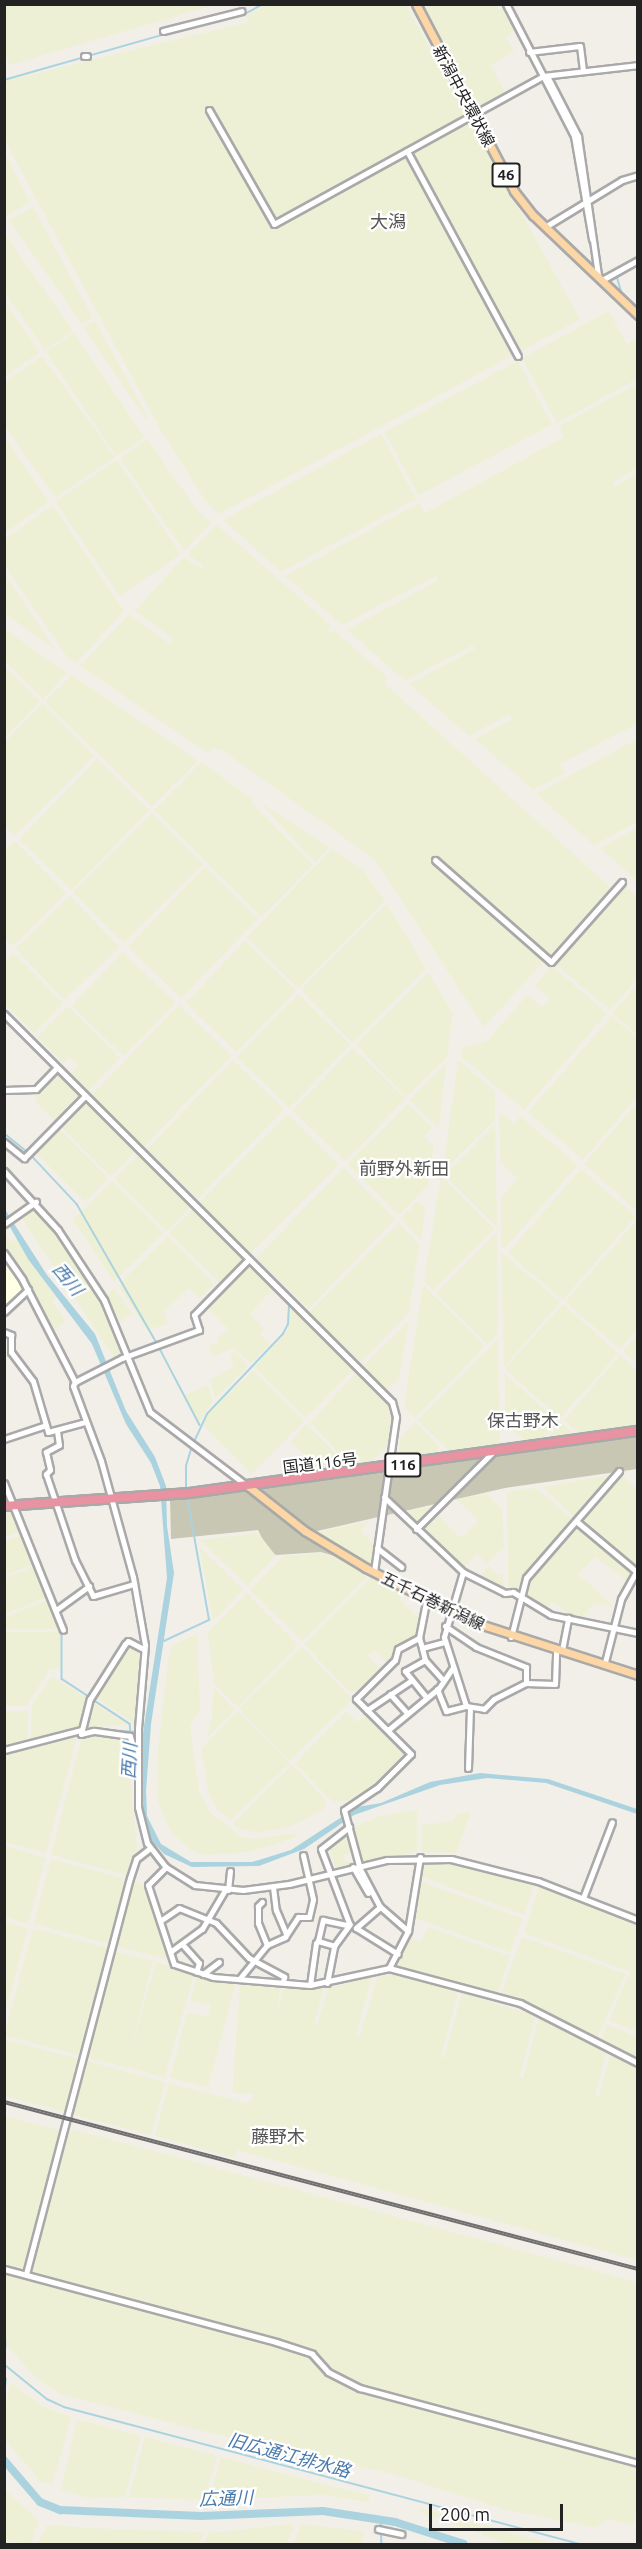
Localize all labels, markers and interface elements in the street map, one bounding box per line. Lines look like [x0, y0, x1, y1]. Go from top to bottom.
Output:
street label: 新潟中央環状線 [429, 42, 499, 150]
road number: 46 [491, 163, 521, 187]
district label: 大潟 [370, 210, 406, 232]
district label: 前野外新田 [359, 1157, 449, 1179]
water label: 西川 [48, 1258, 88, 1300]
district label: 保古野木 [487, 1409, 559, 1431]
street label: 国道116号 [282, 1449, 358, 1477]
road number: 116 [384, 1453, 422, 1477]
street label: 五千石巻新潟線 [378, 1568, 488, 1634]
water label: 西川 [117, 1742, 141, 1780]
district label: 藤野木 [251, 2125, 305, 2147]
water label: 旧広通江排水路 [225, 2428, 353, 2482]
water label: 広通川 [199, 2486, 253, 2510]
scale bar [432, 2492, 566, 2530]
text: 200 m [440, 2504, 490, 2524]

